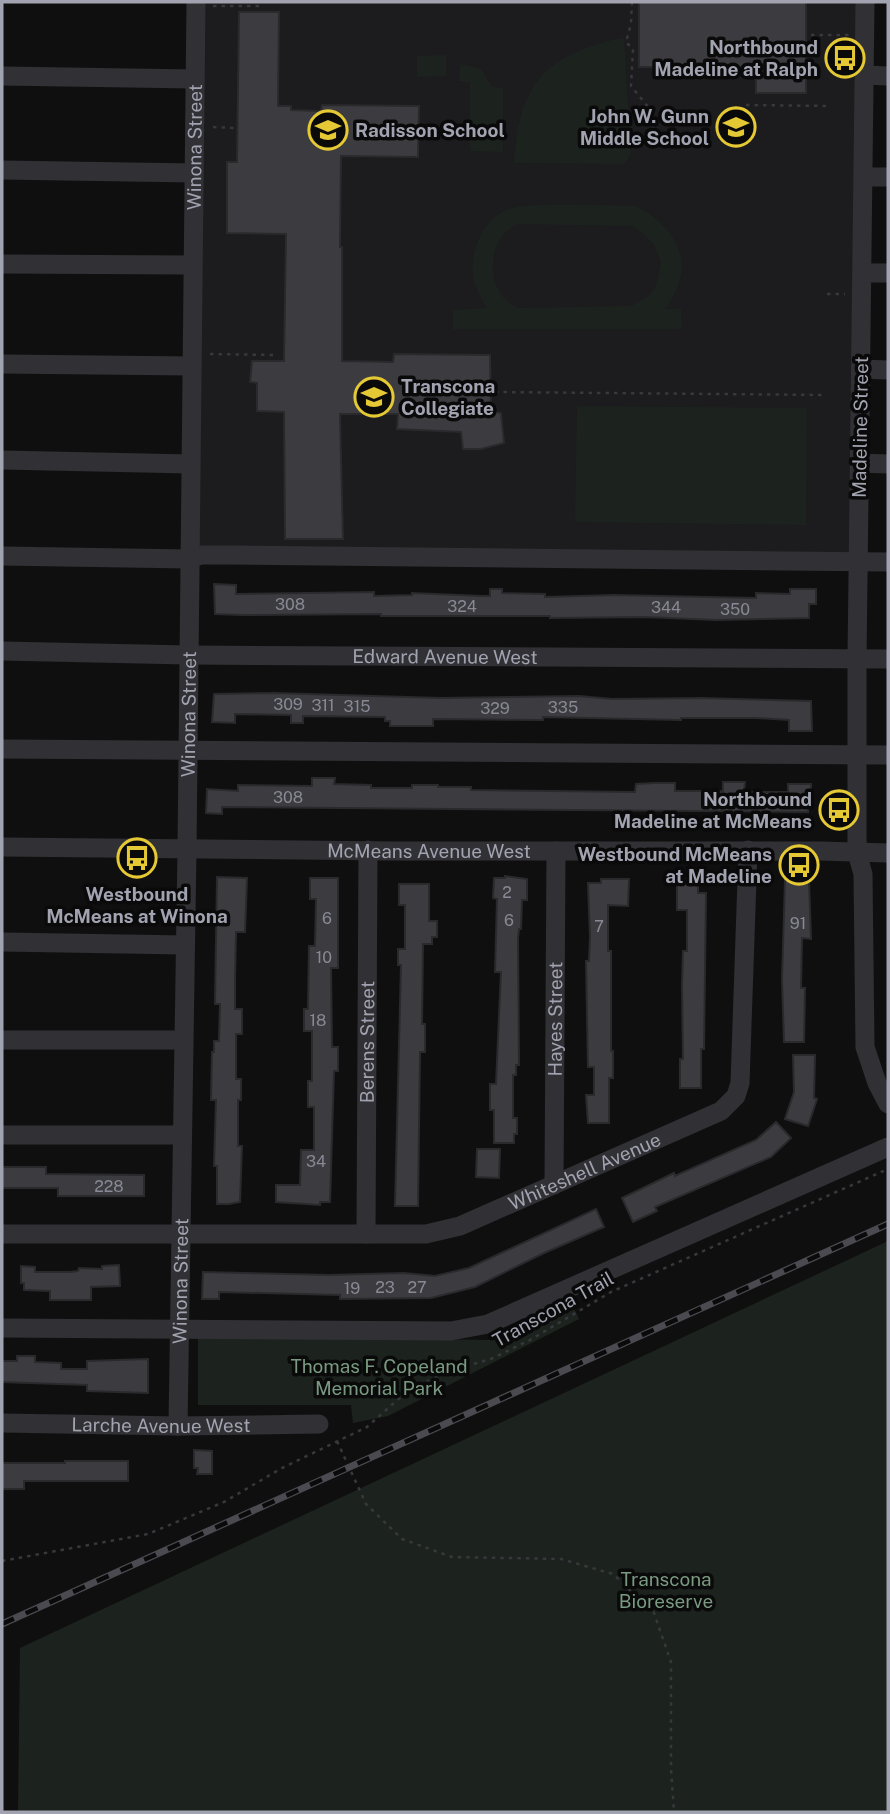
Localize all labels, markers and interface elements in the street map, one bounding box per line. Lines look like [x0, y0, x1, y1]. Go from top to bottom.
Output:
place label: Northbound Madeline at Ralph [654, 36, 818, 80]
bus stop icon: Northbound Madeline at Ralph [824, 37, 866, 79]
street label: Winona Street [183, 84, 206, 210]
place label: John W. Gunn Middle School [580, 105, 709, 149]
school or university icon: John W. Gunn Middle School [715, 106, 757, 148]
school or university icon: Radisson School [307, 109, 349, 151]
place label: Radisson School [355, 119, 505, 141]
street label: Madeline Street [848, 356, 872, 498]
place label: Transcona Collegiate [401, 375, 495, 419]
school or university icon: Transcona Collegiate [353, 376, 395, 418]
house number: 308 [275, 595, 305, 614]
house number: 324 [447, 597, 477, 616]
house number: 344 [651, 598, 681, 617]
house number: 350 [720, 600, 750, 619]
street label: Edward Avenue West [352, 645, 538, 668]
street label: Winona Street [177, 651, 200, 777]
house number: 309 [273, 695, 303, 714]
house number: 311 [311, 696, 335, 715]
house number: 315 [344, 697, 370, 716]
house number: 335 [548, 698, 578, 717]
house number: 329 [480, 699, 510, 718]
house number: 308 [273, 788, 303, 807]
place label: Northbound Madeline at McMeans [614, 788, 812, 832]
bus stop icon: Northbound Madeline at McMeans [818, 789, 860, 831]
bus stop icon: Westbound McMeans at Winona [116, 837, 158, 879]
street label: McMeans Avenue West [327, 839, 531, 862]
place label: Westbound McMeans at Madeline [578, 843, 772, 887]
bus stop icon: Westbound McMeans at Madeline [778, 844, 820, 886]
place label: Westbound McMeans at Winona [46, 883, 228, 927]
house number: 2 [502, 883, 512, 902]
house number: 6 [322, 909, 332, 928]
house number: 6 [504, 911, 514, 930]
house number: 91 [790, 914, 806, 933]
house number: 7 [594, 917, 604, 936]
house number: 10 [316, 948, 332, 967]
street label: Hayes Street [544, 961, 566, 1077]
street label: Berens Street [356, 981, 378, 1103]
house number: 18 [310, 1011, 326, 1030]
street label: Whiteshell Avenue [505, 1128, 664, 1214]
house number: 34 [306, 1152, 326, 1171]
house number: 228 [94, 1177, 124, 1196]
street label: Winona Street [168, 1218, 192, 1344]
street label: Transcona Trail [489, 1267, 617, 1351]
house number: 23 [375, 1278, 395, 1297]
house number: 27 [407, 1278, 427, 1297]
house number: 19 [344, 1279, 360, 1298]
park label: Thomas F. Copeland Memorial Park [290, 1355, 468, 1399]
street label: Larche Avenue West [71, 1413, 251, 1437]
park label: Transcona Bioreserve [619, 1568, 713, 1612]

